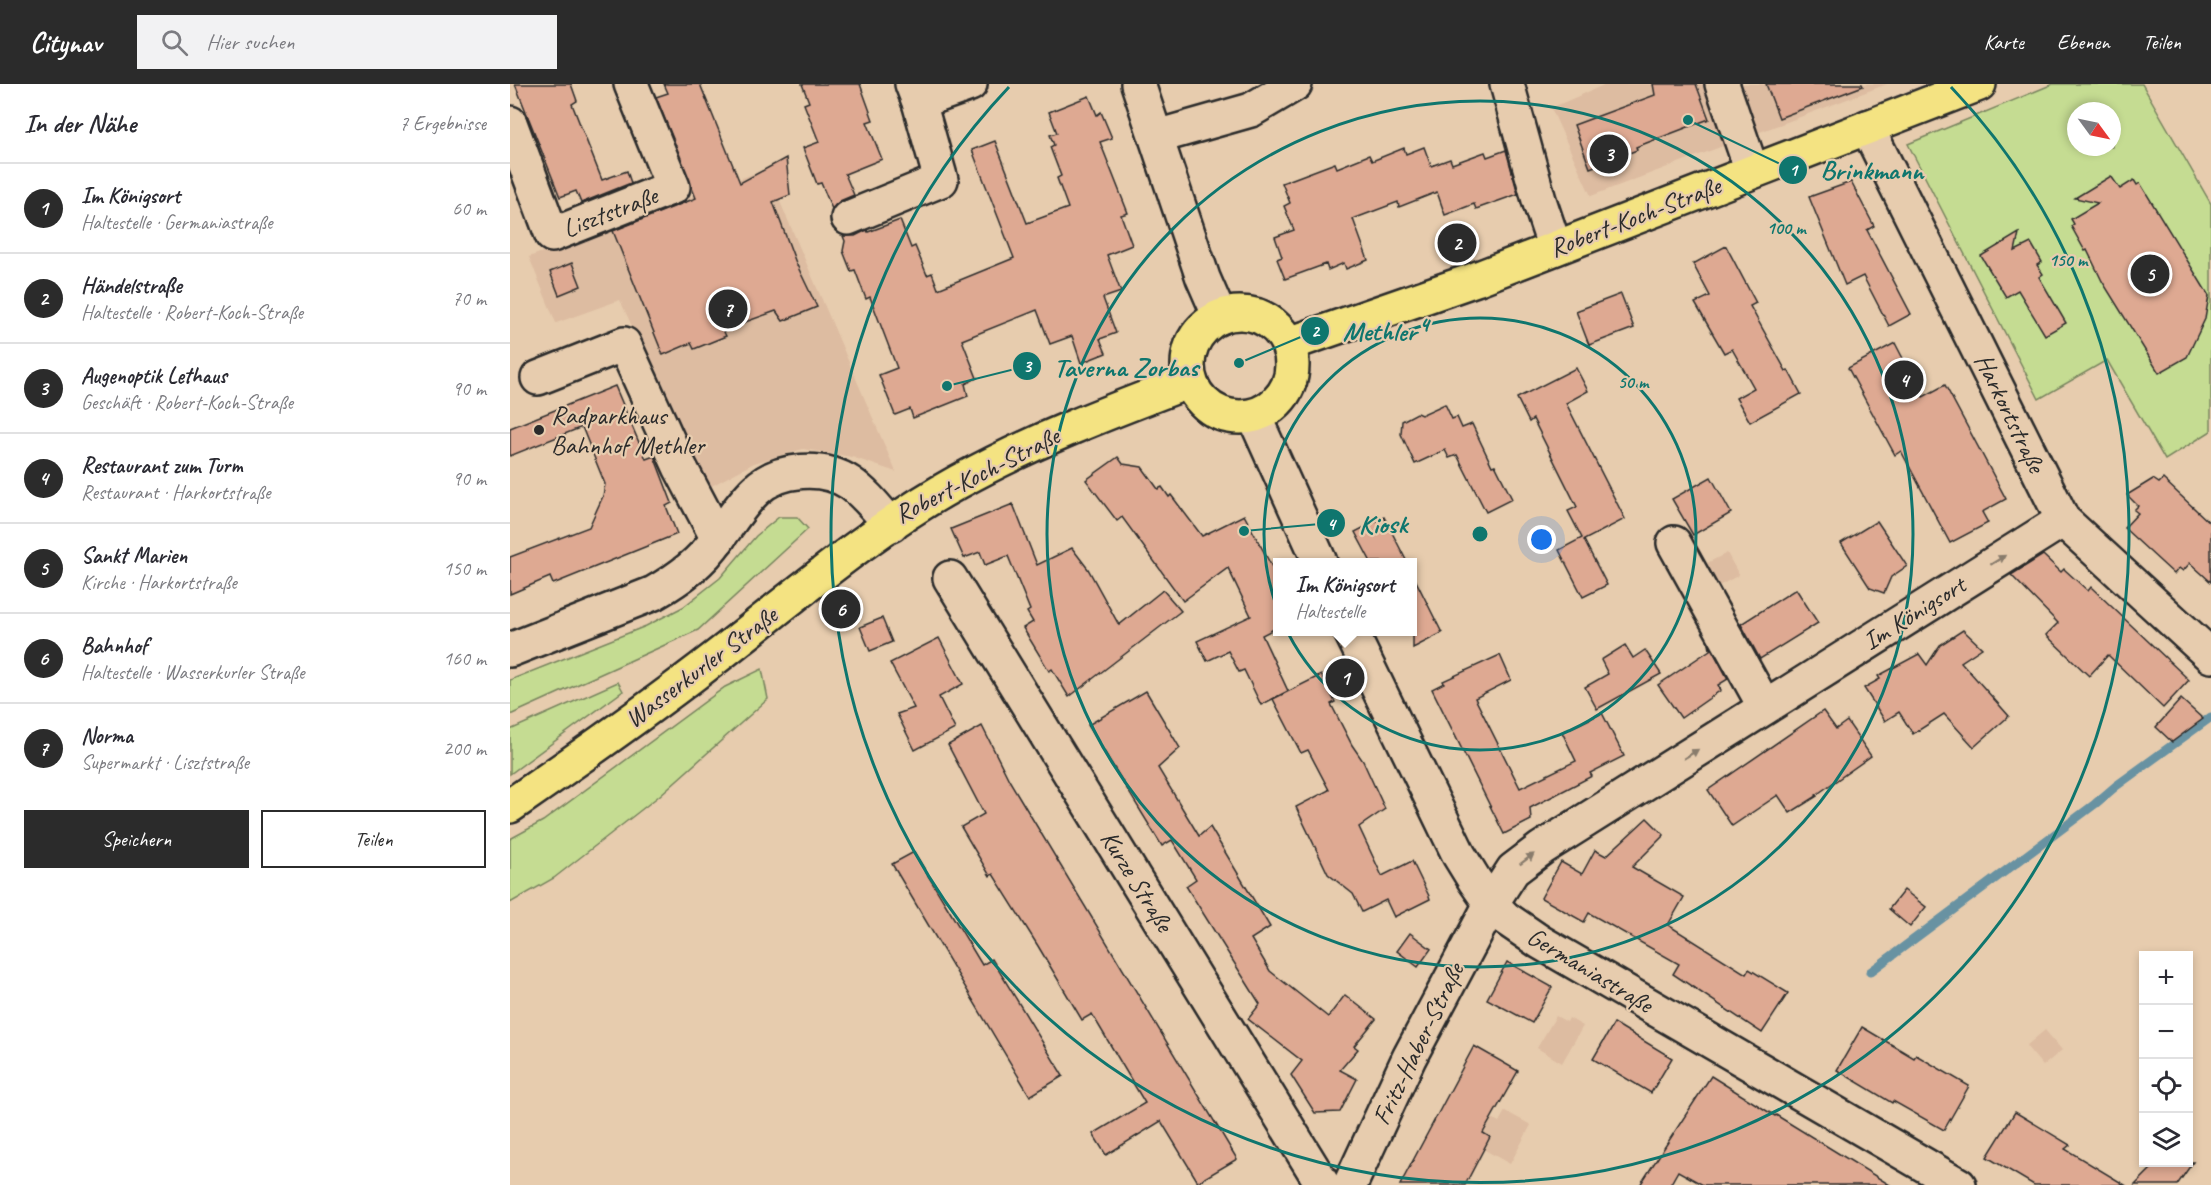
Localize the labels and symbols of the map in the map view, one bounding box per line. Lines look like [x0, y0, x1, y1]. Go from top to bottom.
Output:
north arrow [2067, 102, 2121, 156]
pin: 3 [1590, 132, 1628, 176]
callout: Brinkmann [1778, 147, 1935, 192]
text: Brinkmann [1821, 153, 1925, 187]
text: 1 [1789, 159, 1799, 181]
street label: Robert-Koch-Straße [1545, 168, 1728, 265]
street label: Lisztstraße [558, 178, 664, 245]
text: 100 m [1767, 217, 1807, 239]
pin: 2 [1438, 220, 1476, 266]
text: 150 m [2049, 249, 2089, 271]
pin: 5 [2130, 252, 2170, 297]
pin: 7 [708, 286, 748, 332]
callout: Methler⁴ [1300, 309, 1437, 354]
text: Methler⁴ [1343, 314, 1432, 348]
text: 2 [1311, 320, 1321, 342]
callout: Taverna Zorbas [1012, 344, 1210, 389]
street label: Harkortstraße [1967, 348, 2054, 480]
text: Taverna Zorbas [1054, 350, 1201, 384]
text: 3 [1023, 355, 1033, 377]
pin: 4 [1884, 358, 1924, 402]
text: 50 m [1618, 371, 1650, 393]
place label: Radparkhaus Bahnhof Methler [551, 399, 706, 462]
street label: Robert-Koch-Straße [889, 418, 1067, 531]
marker: Radparkhaus Bahnhof Methler [532, 423, 546, 437]
callout: Kiosk [1316, 501, 1419, 546]
text: Kiosk [1359, 507, 1410, 541]
text: 4 [1327, 513, 1337, 535]
centre of rings [1470, 524, 1490, 544]
your location [1527, 525, 1556, 554]
one-way arrow [1990, 555, 2006, 566]
street label: Im Königsort [1856, 567, 1974, 658]
pin: 6 [822, 586, 860, 632]
street label: Wasserkurler Straße [618, 597, 786, 735]
pin: 1 [1326, 656, 1364, 700]
one-way arrow [1683, 748, 1699, 759]
street label: Kurze Straße [1093, 824, 1182, 940]
one-way arrow [1520, 854, 1535, 866]
street label: Germaniastraße [1521, 920, 1661, 1022]
street label: Fritz-Haber-Straße [1365, 955, 1473, 1130]

